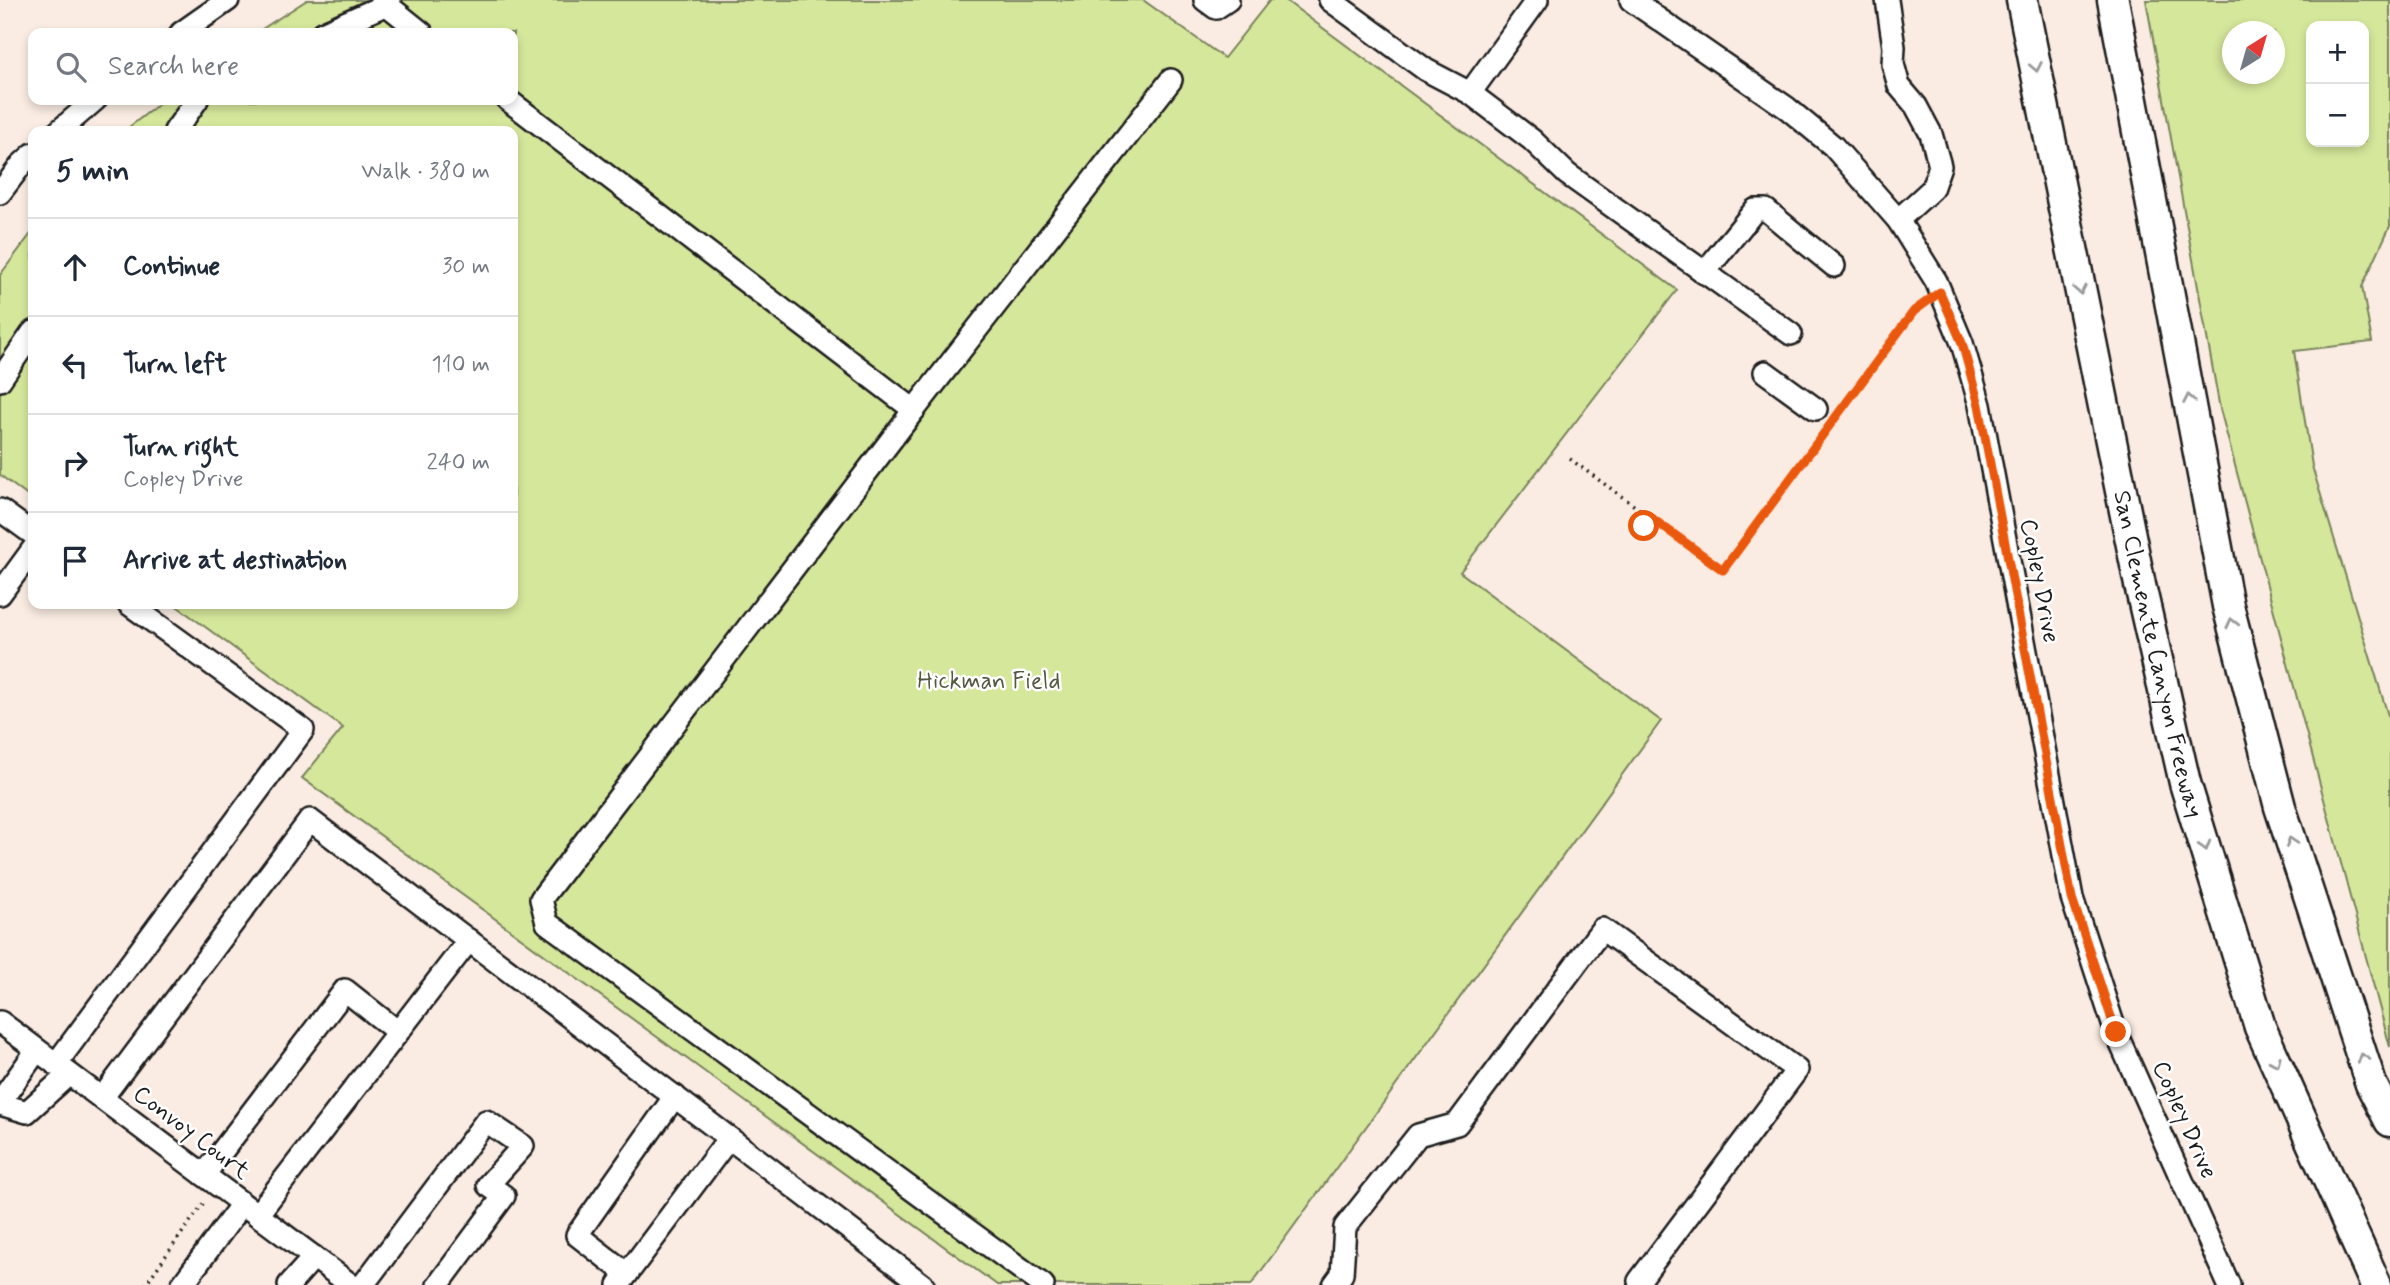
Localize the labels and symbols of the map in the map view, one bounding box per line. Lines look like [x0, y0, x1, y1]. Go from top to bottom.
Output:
north arrow [2222, 21, 2285, 84]
one-way arrow [2027, 61, 2042, 73]
one-way arrow [2071, 284, 2086, 296]
one-way arrow [2182, 393, 2197, 405]
street label: San Clemente Canyon Freeway [2106, 488, 2210, 821]
route start [1628, 510, 1659, 541]
street label: Copley Drive [2012, 516, 2066, 646]
one-way arrow [2226, 617, 2240, 629]
park label: Hickman Field [917, 666, 1061, 697]
one-way arrow [2285, 837, 2299, 849]
one-way arrow [2196, 840, 2211, 852]
route end [2100, 1016, 2131, 1047]
one-way arrow [2357, 1053, 2371, 1065]
one-way arrow [2268, 1055, 2282, 1068]
street label: Copley Drive [2144, 1056, 2224, 1184]
street label: Convoy Court [126, 1079, 256, 1187]

